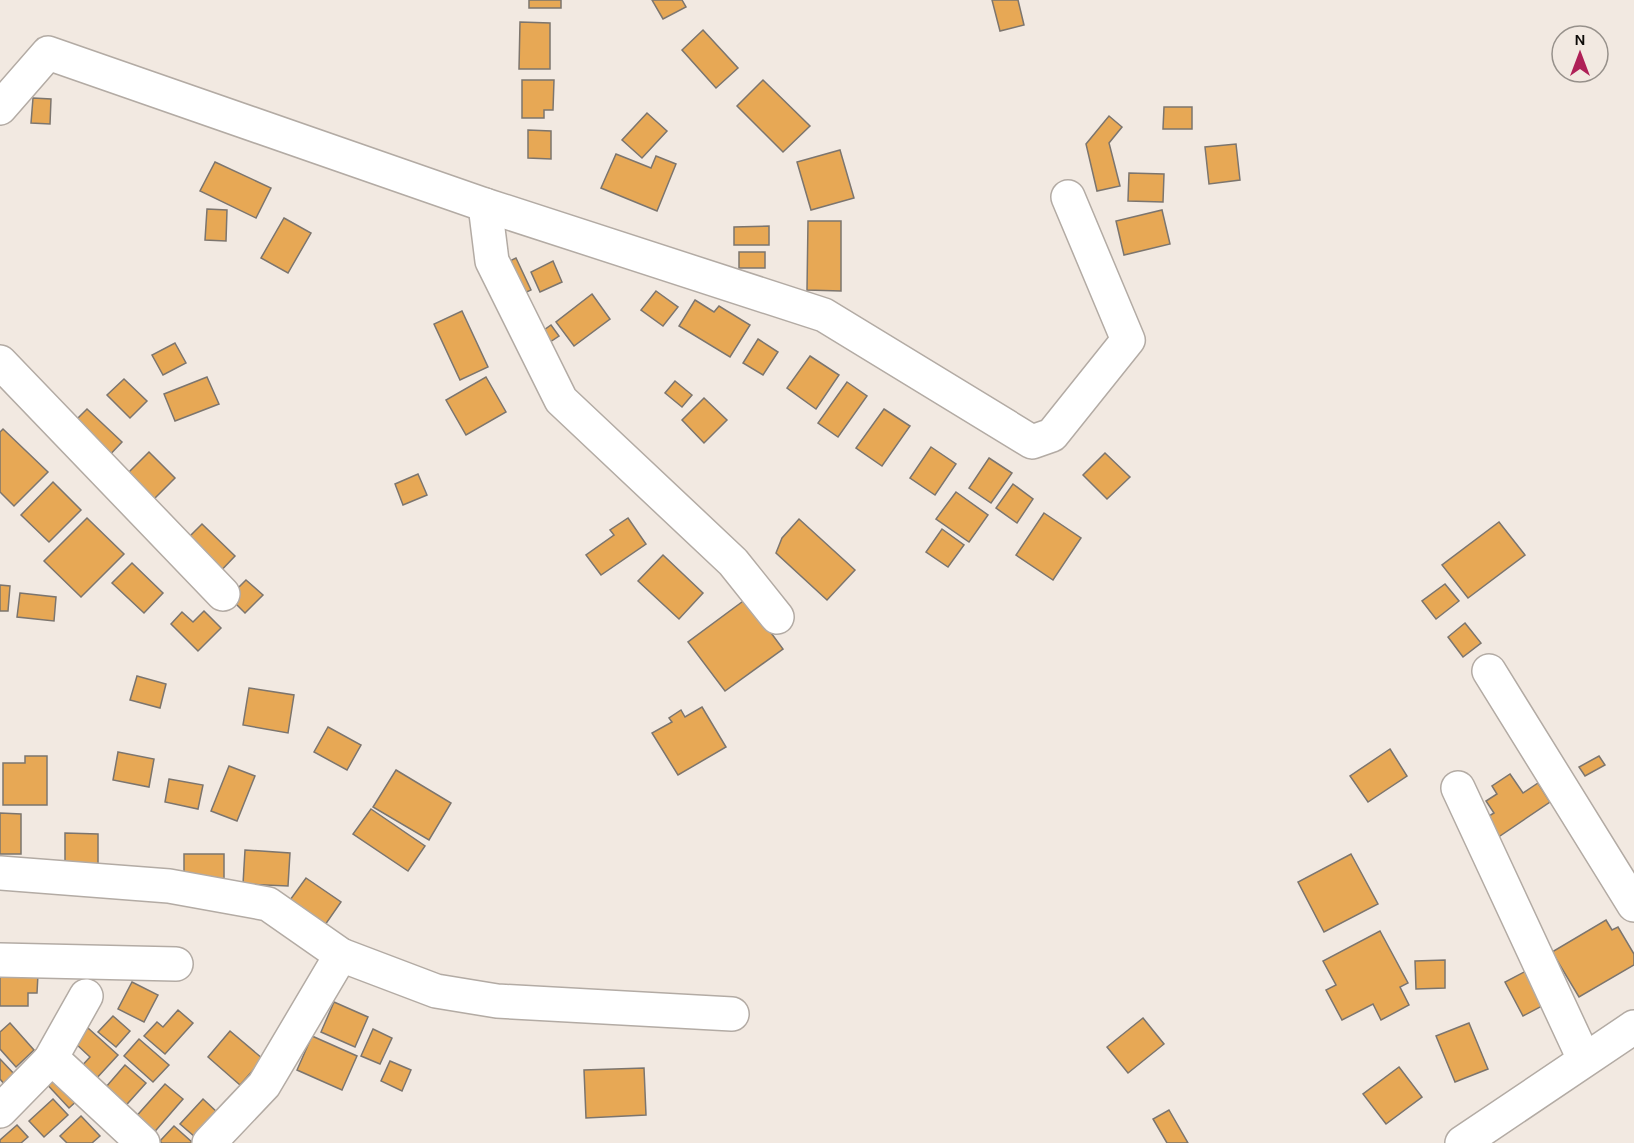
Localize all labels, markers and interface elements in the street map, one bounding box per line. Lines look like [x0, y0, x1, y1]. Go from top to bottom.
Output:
north arrow [1550, 24, 1610, 84]
text: N [1574, 30, 1586, 49]

